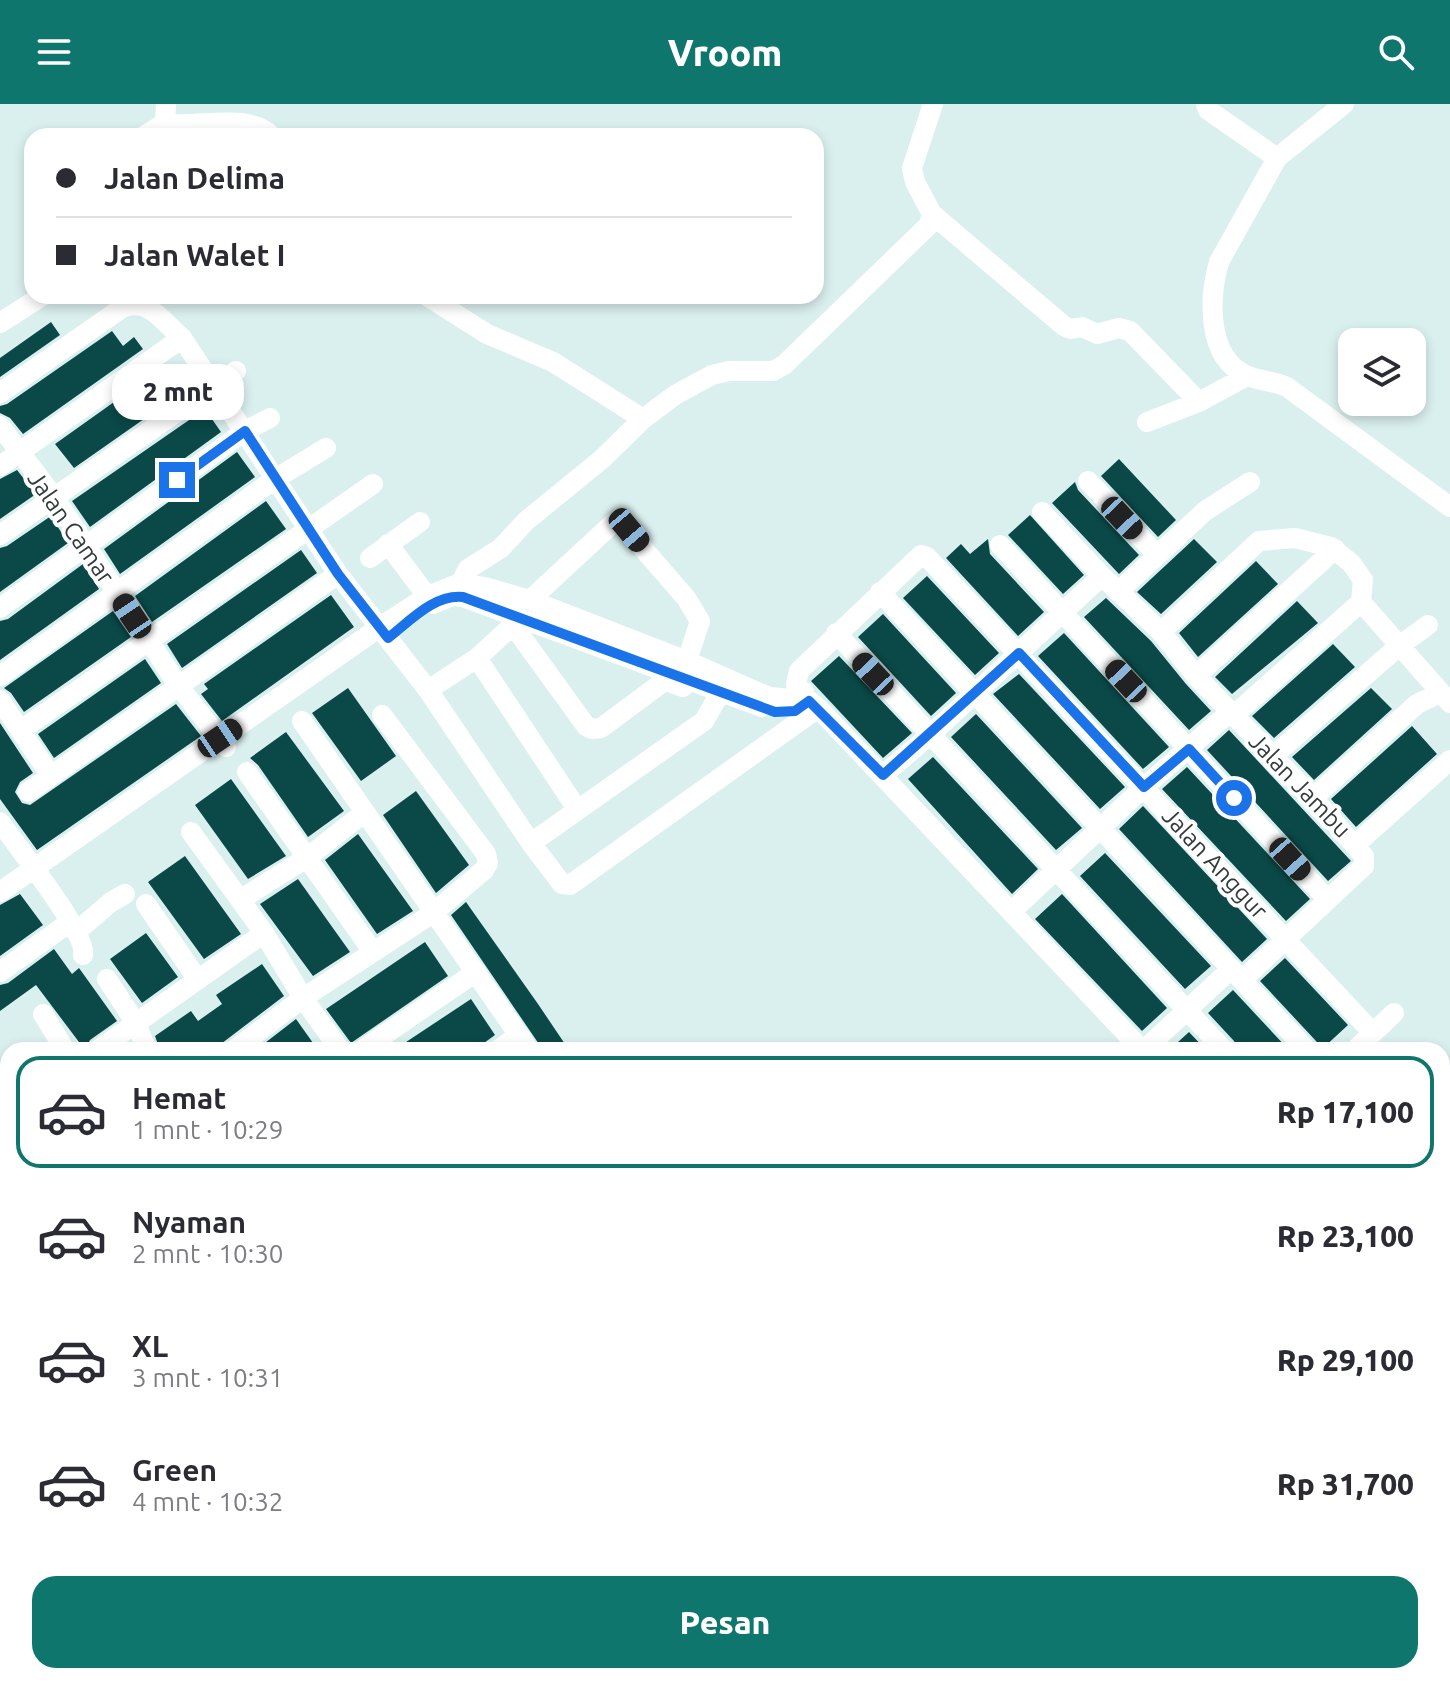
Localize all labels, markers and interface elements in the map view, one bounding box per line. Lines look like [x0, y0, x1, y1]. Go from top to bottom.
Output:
icon: menu [32, 30, 76, 74]
icon: search [1374, 30, 1418, 74]
text: Vroom [668, 32, 782, 73]
text: Jalan Delima [104, 161, 285, 195]
text: Jalan Walet I [104, 238, 286, 272]
map controls [1338, 328, 1426, 416]
button: layers [1338, 328, 1426, 416]
callout: 2 mnt [111, 364, 243, 420]
text: 2 mnt [143, 377, 213, 406]
route end [159, 462, 195, 498]
street label: Jalan Camar [22, 466, 120, 588]
car [1097, 492, 1147, 544]
car [604, 504, 654, 556]
car [109, 589, 155, 643]
car [848, 648, 898, 700]
car [1101, 655, 1151, 707]
car [193, 715, 247, 761]
street label: Jalan Jambu [1244, 727, 1356, 843]
route start [1216, 780, 1252, 816]
street label: Jalan Anggur [1157, 802, 1273, 924]
car [1265, 833, 1315, 885]
icon: car [36, 1076, 108, 1148]
text: Hemat [132, 1081, 226, 1115]
text: Rp 17,100 [1277, 1095, 1414, 1129]
text: 1 mnt · 10:29 [132, 1115, 283, 1144]
icon: car [36, 1200, 108, 1272]
text: Nyaman [132, 1205, 246, 1239]
text: Rp 23,100 [1277, 1219, 1414, 1253]
text: 2 mnt · 10:30 [132, 1239, 283, 1268]
icon: car [36, 1324, 108, 1396]
text: XL [132, 1329, 168, 1363]
text: Rp 29,100 [1277, 1343, 1414, 1377]
text: 3 mnt · 10:31 [132, 1363, 283, 1392]
icon: car [36, 1448, 108, 1520]
text: Green [132, 1453, 217, 1487]
text: Rp 31,700 [1277, 1467, 1414, 1501]
text: 4 mnt · 10:32 [132, 1487, 283, 1516]
button: Pesan [32, 1576, 1418, 1668]

